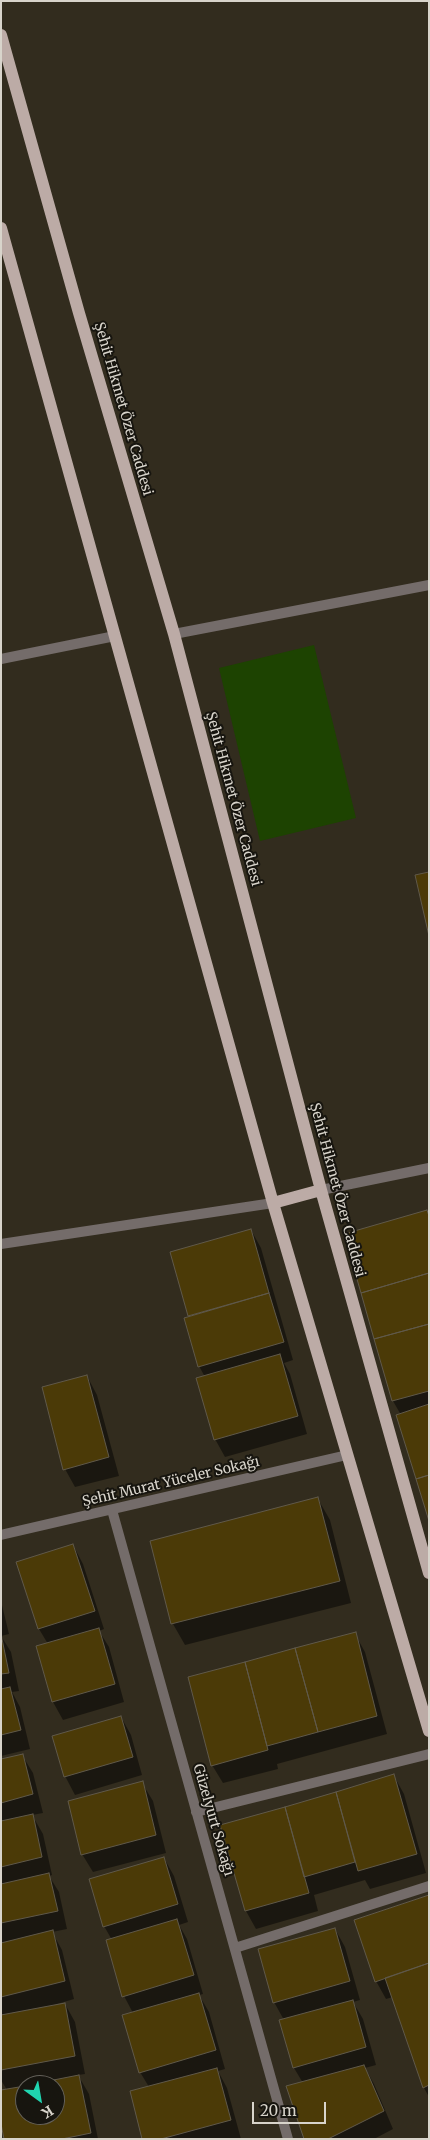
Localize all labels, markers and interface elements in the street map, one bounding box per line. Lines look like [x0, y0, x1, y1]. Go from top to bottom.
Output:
street label: Şehit Hikmet Özer Caddesi [90, 320, 156, 498]
street label: Şehit Hikmet Özer Caddesi [202, 710, 264, 888]
street label: Şehit Hikmet Özer Caddesi [306, 1101, 368, 1279]
street label: Şehit Murat Yüceler Sokağı [81, 1453, 261, 1511]
street label: Güzelyurt Sokağı [189, 1762, 237, 1878]
north arrow [15, 2075, 65, 2125]
scale bar [255, 2092, 329, 2124]
text: K [38, 2101, 57, 2122]
text: 20 m [260, 2101, 297, 2120]

